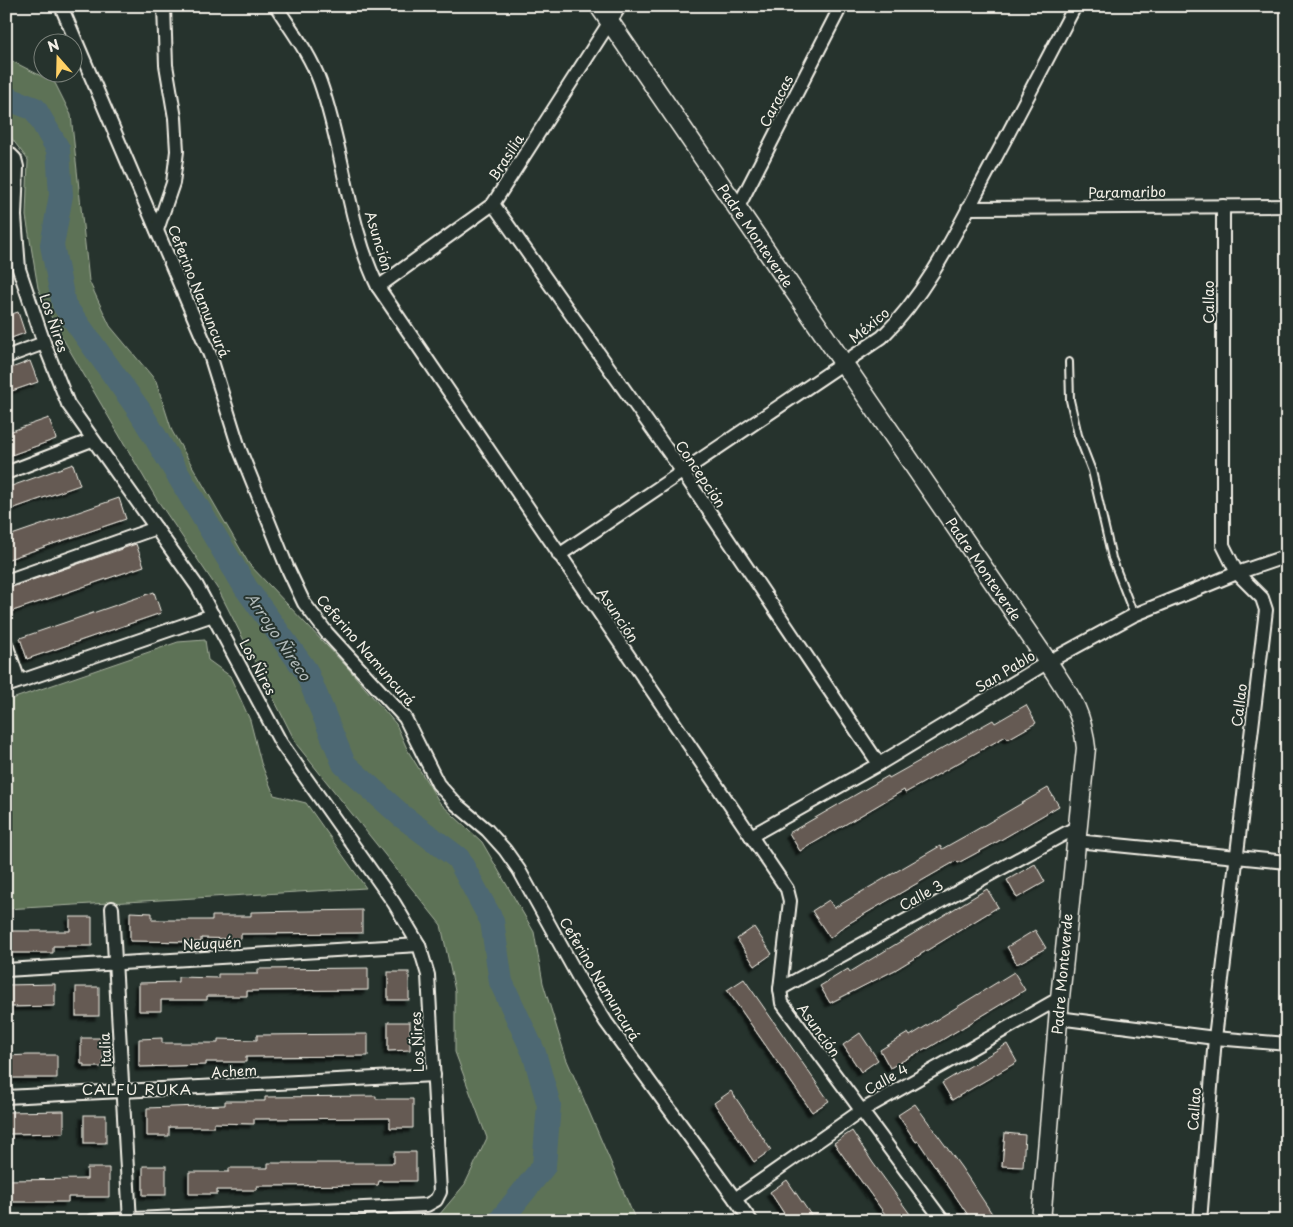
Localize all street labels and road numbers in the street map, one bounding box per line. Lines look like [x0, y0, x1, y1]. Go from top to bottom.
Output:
street label: Caracas [754, 71, 798, 131]
street label: Brasilia [483, 129, 529, 184]
street label: Padre Monteverde [713, 179, 799, 291]
street label: Paramaribo [1088, 181, 1166, 203]
street label: Asunción [360, 208, 398, 274]
street label: Ceferino Namuncurá [163, 221, 235, 361]
street label: Callao [1198, 280, 1219, 324]
street label: Los Ñires [34, 291, 74, 355]
street label: México [844, 302, 894, 348]
street label: Concepción [671, 436, 731, 512]
street label: Padre Monteverde [941, 513, 1027, 625]
street label: Asunción [592, 584, 644, 646]
street label: Ceferino Namuncurá [312, 590, 421, 711]
street label: Los Ñires [234, 635, 282, 699]
street label: San Pablo [971, 645, 1039, 697]
street label: Callao [1226, 682, 1252, 728]
street label: Calle 3 [895, 874, 947, 916]
street label: Ceferino Namuncurá [555, 913, 646, 1045]
street label: Padre Monteverde [1046, 913, 1078, 1035]
street label: Neuquén [182, 931, 242, 955]
street label: Asunción [792, 999, 846, 1061]
street label: Los Ñires [405, 1011, 429, 1073]
street label: Italia [94, 1032, 116, 1068]
street label: Calle 4 [860, 1058, 912, 1100]
street label: Achem [210, 1059, 258, 1083]
street label: Callao [1182, 1086, 1206, 1131]

